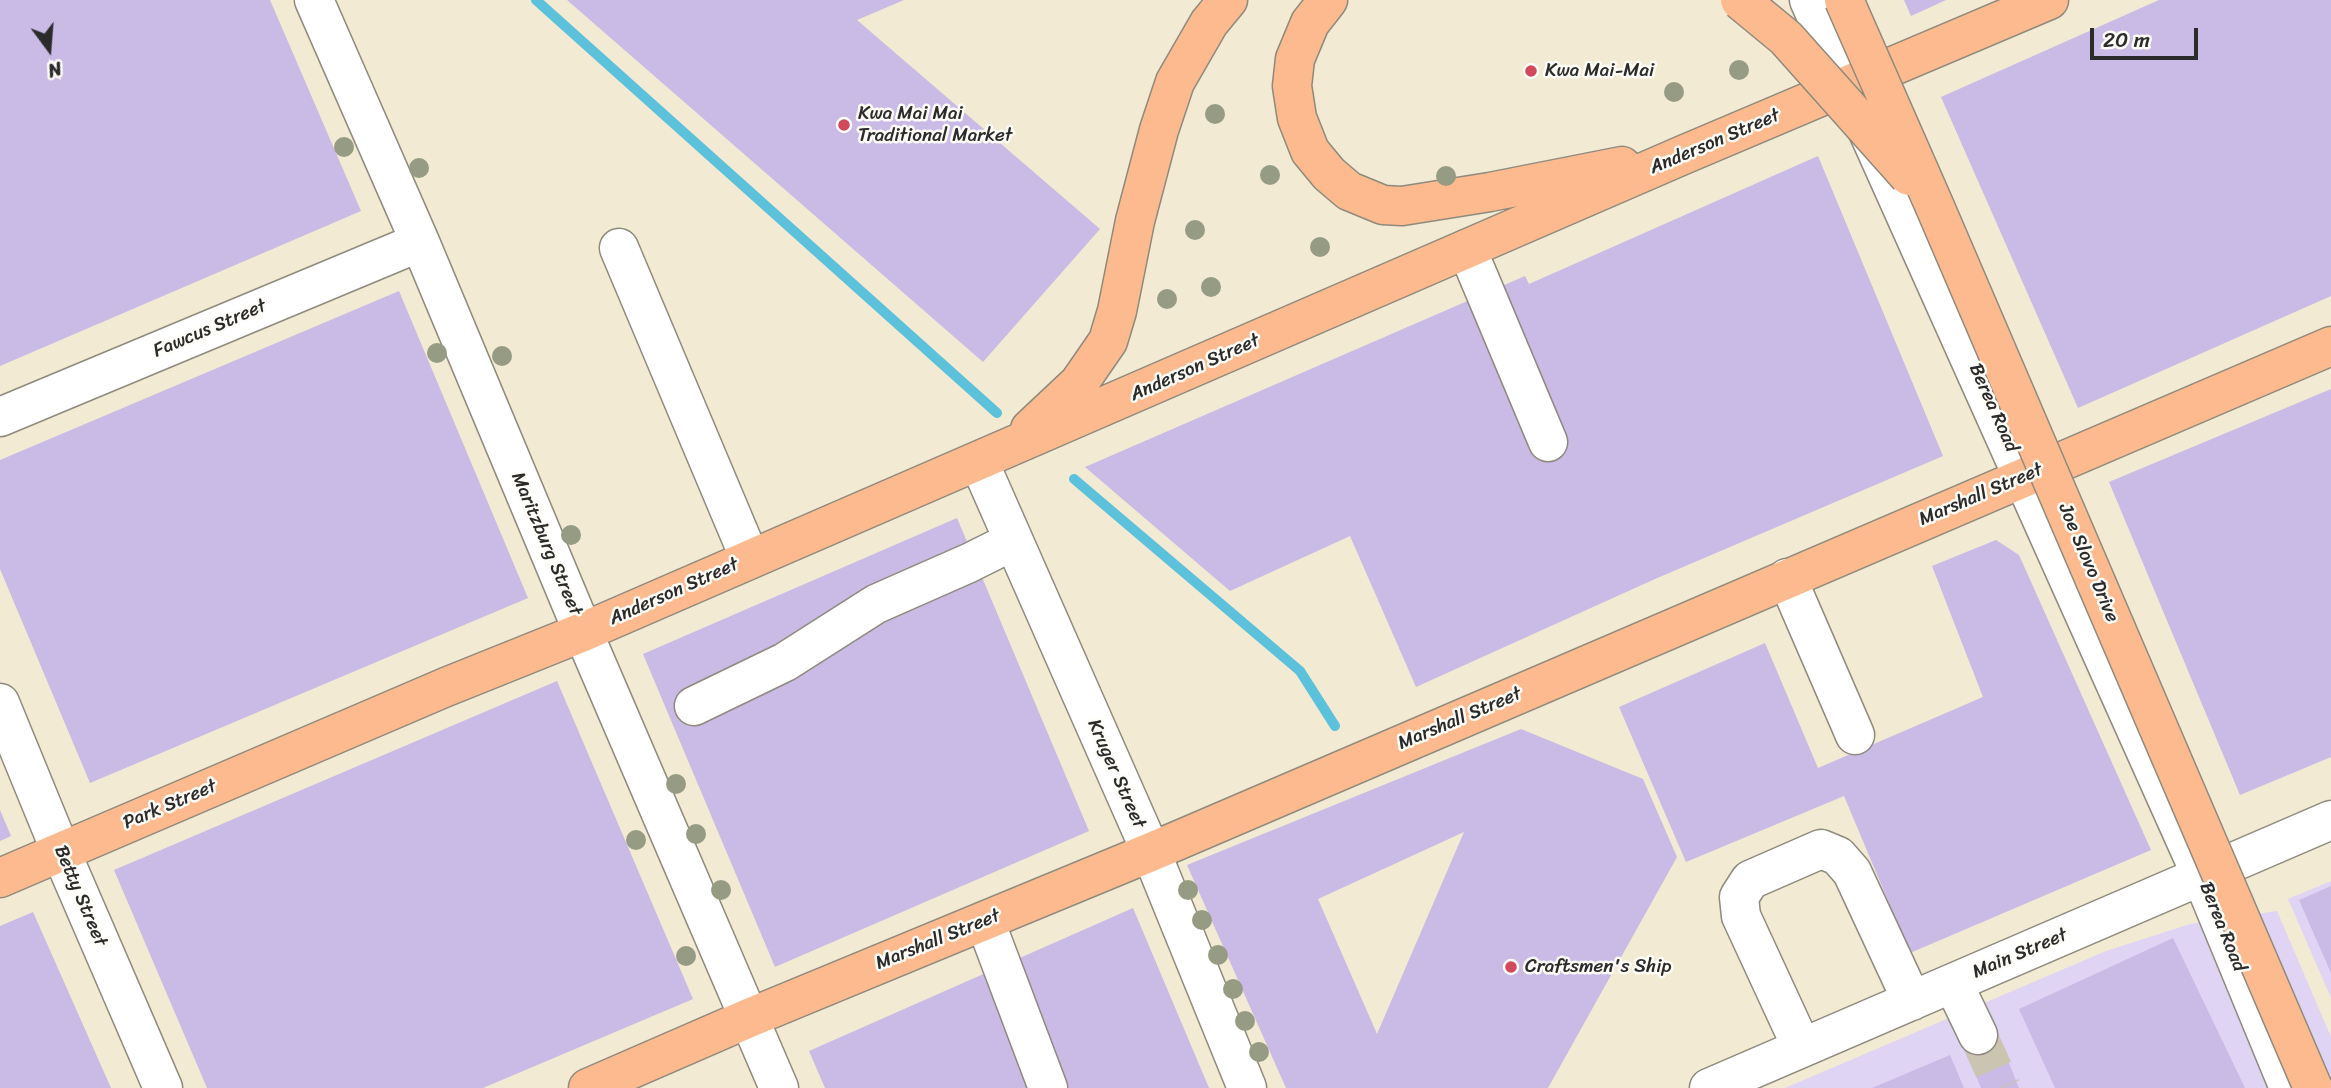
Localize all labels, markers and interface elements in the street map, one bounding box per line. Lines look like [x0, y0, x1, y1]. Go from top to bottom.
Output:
north arrow [14, 14, 84, 84]
scale bar [2093, 14, 2202, 58]
text: 20 m [2103, 21, 2150, 59]
text: N [44, 52, 66, 87]
place label: Kwa Mai-Mai [1545, 60, 1654, 82]
marker: Kwa Mai-Mai [1523, 63, 1539, 79]
place label: Kwa Mai Mai Traditional Market [858, 103, 1012, 147]
street label: Anderson Street [1647, 104, 1783, 180]
marker: Kwa Mai Mai Traditional Market [836, 117, 852, 133]
street label: Fawcus Street [150, 295, 270, 363]
street label: Anderson Street [1127, 329, 1263, 407]
street label: Berea Road [1963, 360, 2023, 456]
street label: Marshall Street [1916, 459, 2046, 531]
street label: Maritzburg Street [506, 469, 586, 619]
street label: Joe Slovo Drive [2053, 500, 2123, 626]
street label: Anderson Street [606, 553, 742, 631]
street label: Marshall Street [1395, 683, 1525, 755]
street label: Kruger Street [1082, 716, 1150, 832]
street label: Park Street [120, 775, 220, 835]
street label: Betty Street [49, 842, 111, 950]
street label: Berea Road [2194, 879, 2250, 975]
street label: Marshall Street [873, 905, 1003, 975]
street label: Main Street [1969, 924, 2071, 984]
place label: Craftsmen's Ship [1525, 956, 1672, 978]
marker: Craftsmen's Ship [1503, 959, 1519, 975]

